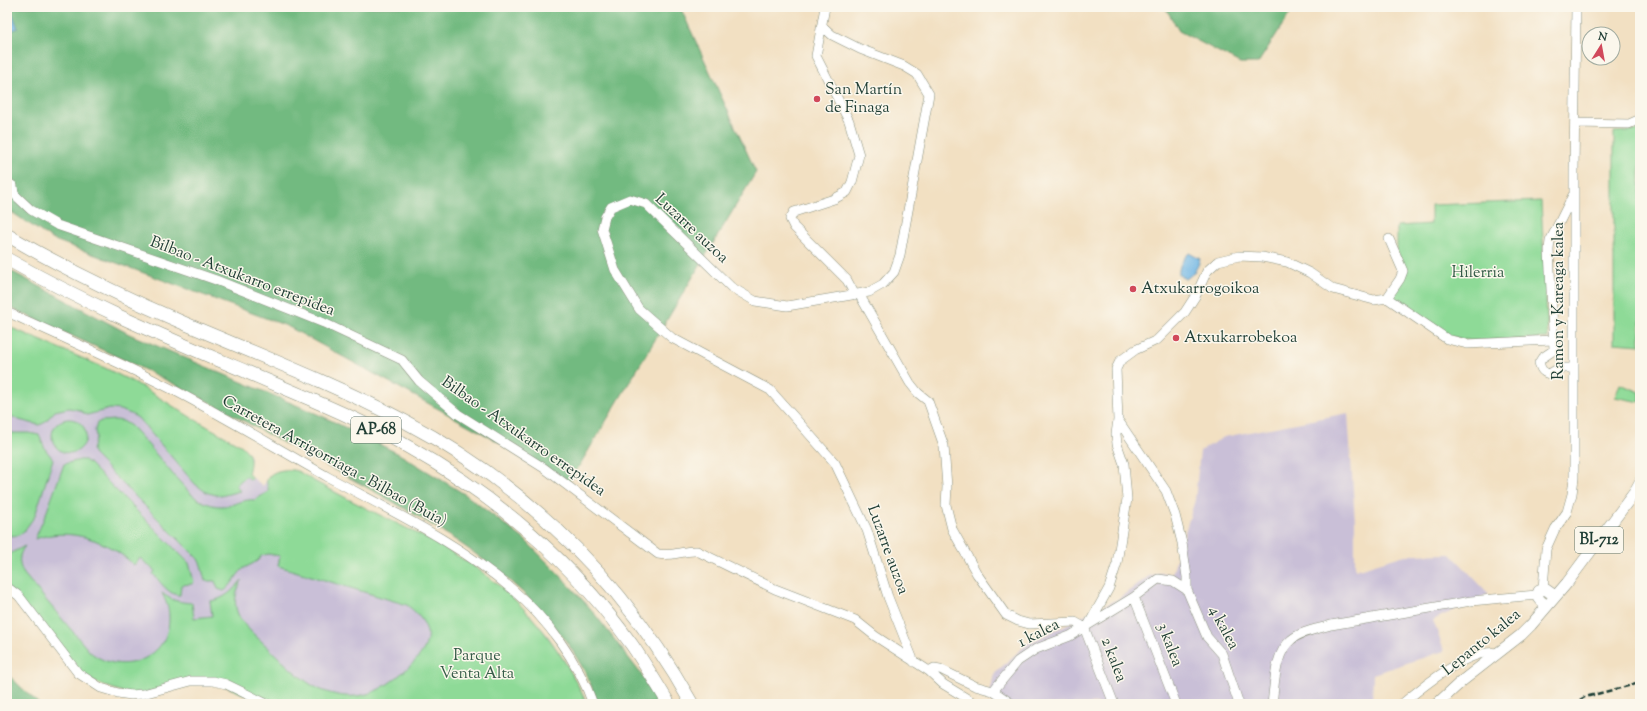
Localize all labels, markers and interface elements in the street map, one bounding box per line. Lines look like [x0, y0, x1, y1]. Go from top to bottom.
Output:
north arrow [1581, 26, 1621, 66]
text: N [1596, 28, 1609, 46]
place label: San Martín de Finaga [825, 79, 903, 120]
marker: San Martín de Finaga [812, 94, 822, 104]
street label: Luzarre auzoa [649, 189, 733, 270]
street label: Ramon y Kareaga kalea [1548, 221, 1571, 380]
street label: Bilbao - Atxukarro errepidea [146, 231, 338, 323]
park label: Hilerria [1452, 262, 1505, 285]
place label: Atxukarrogoikoa [1141, 278, 1260, 301]
marker: Atxukarrogoikoa [1128, 284, 1138, 294]
place label: Atxukarrobekoa [1184, 327, 1298, 350]
marker: Atxukarrobekoa [1171, 333, 1181, 343]
street label: Bilbao - Atxukarro errepidea [436, 371, 610, 503]
street label: Carretera Arrigorriaga - Bilbao (Buia) [217, 390, 451, 534]
road number: AP-68 [351, 417, 401, 443]
street label: Luzarre auzoa [860, 502, 914, 598]
road number: BI-712 [1575, 527, 1623, 553]
street label: 4 kalea [1202, 602, 1244, 655]
street label: Lepanto kalea [1438, 604, 1527, 682]
street label: 1 kalea [1014, 613, 1064, 654]
street label: 3 kalea [1150, 620, 1188, 671]
street label: 2 kalea [1094, 634, 1132, 686]
park label: Parque Venta Alta [440, 645, 515, 686]

